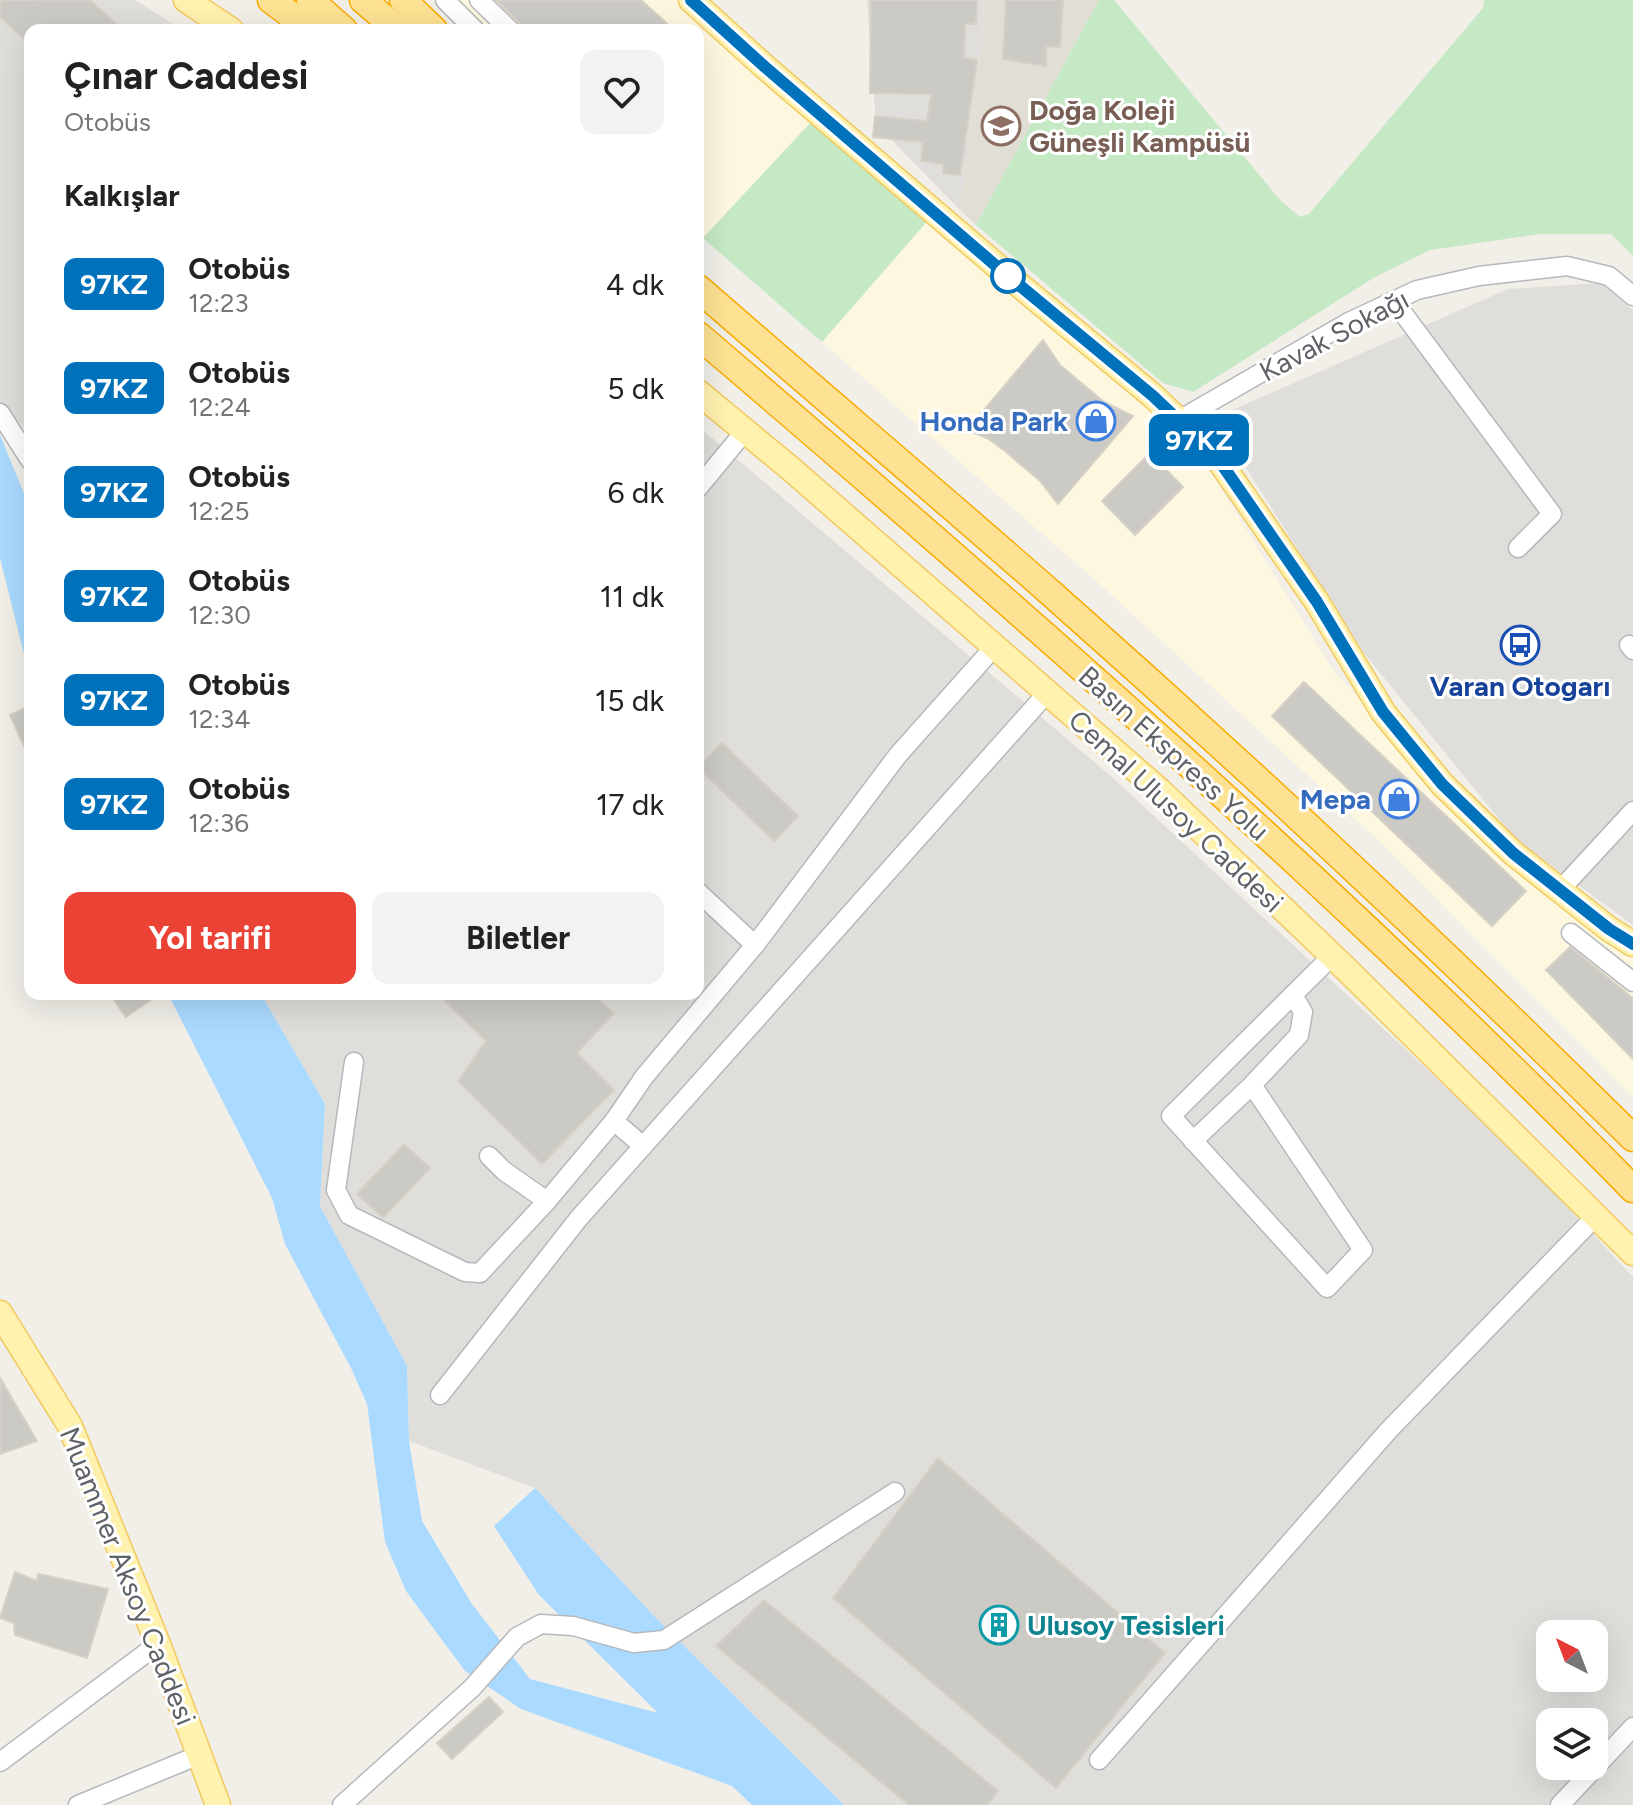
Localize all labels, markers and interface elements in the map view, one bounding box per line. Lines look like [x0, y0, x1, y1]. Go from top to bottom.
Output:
button: heart [580, 50, 664, 134]
text: Çınar Caddesi [64, 53, 309, 99]
place label: Doğa Koleji Güneşli Kampüsü [1029, 93, 1250, 159]
school or university icon: Doğa Koleji Güneşli Kampüsü [980, 105, 1022, 147]
text: Otobüs [64, 106, 151, 138]
text: Kalkışlar [64, 177, 180, 214]
text: Otobüs [188, 250, 290, 287]
unlabelled marker [991, 259, 1025, 293]
text: 4 dk [606, 266, 664, 303]
text: 97KZ [80, 267, 148, 301]
street label: Kavak Sokağı [1254, 282, 1414, 388]
text: 12:23 [188, 287, 249, 319]
text: Otobüs [188, 354, 290, 391]
text: 5 dk [607, 370, 664, 407]
text: 97KZ [80, 371, 148, 405]
text: 12:24 [188, 391, 251, 423]
shop icon: Honda Park [1075, 400, 1117, 442]
place label: Honda Park [919, 404, 1068, 438]
line badge: 97KZ [1143, 414, 1255, 466]
text: 97KZ [1165, 423, 1233, 457]
text: Otobüs [188, 458, 290, 495]
text: 6 dk [607, 474, 664, 511]
text: 97KZ [80, 475, 148, 509]
text: 12:25 [188, 495, 250, 527]
text: Otobüs [188, 562, 290, 599]
text: 11 dk [600, 578, 664, 615]
text: 97KZ [80, 579, 148, 613]
text: 12:30 [188, 599, 251, 631]
bus stop icon: Varan Otogarı [1499, 624, 1541, 666]
street label: Basın Ekspress Yolu [1072, 659, 1276, 847]
text: Otobüs [188, 666, 290, 703]
place label: Varan Otogarı [1429, 669, 1611, 703]
text: 15 dk [595, 682, 664, 719]
text: 97KZ [80, 683, 148, 717]
text: 12:34 [188, 703, 250, 735]
street label: Cemal Ulusoy Caddesi [1062, 703, 1290, 919]
text: Otobüs [188, 770, 290, 807]
shop icon: Mepa [1378, 778, 1420, 820]
place label: Mepa [1300, 782, 1371, 816]
text: 17 dk [596, 786, 664, 823]
text: 97KZ [80, 787, 148, 821]
text: 12:36 [188, 807, 249, 839]
button: Yol tarifi [64, 892, 356, 984]
button: Biletler [372, 892, 664, 984]
street label: Muammer Aksoy Caddesi [53, 1422, 203, 1730]
building icon: Ulusoy Tesisleri [978, 1604, 1020, 1646]
place label: Ulusoy Tesisleri [1027, 1608, 1225, 1642]
north arrow [1536, 1620, 1608, 1692]
map controls [1536, 1620, 1608, 1780]
button: layers [1536, 1708, 1608, 1780]

